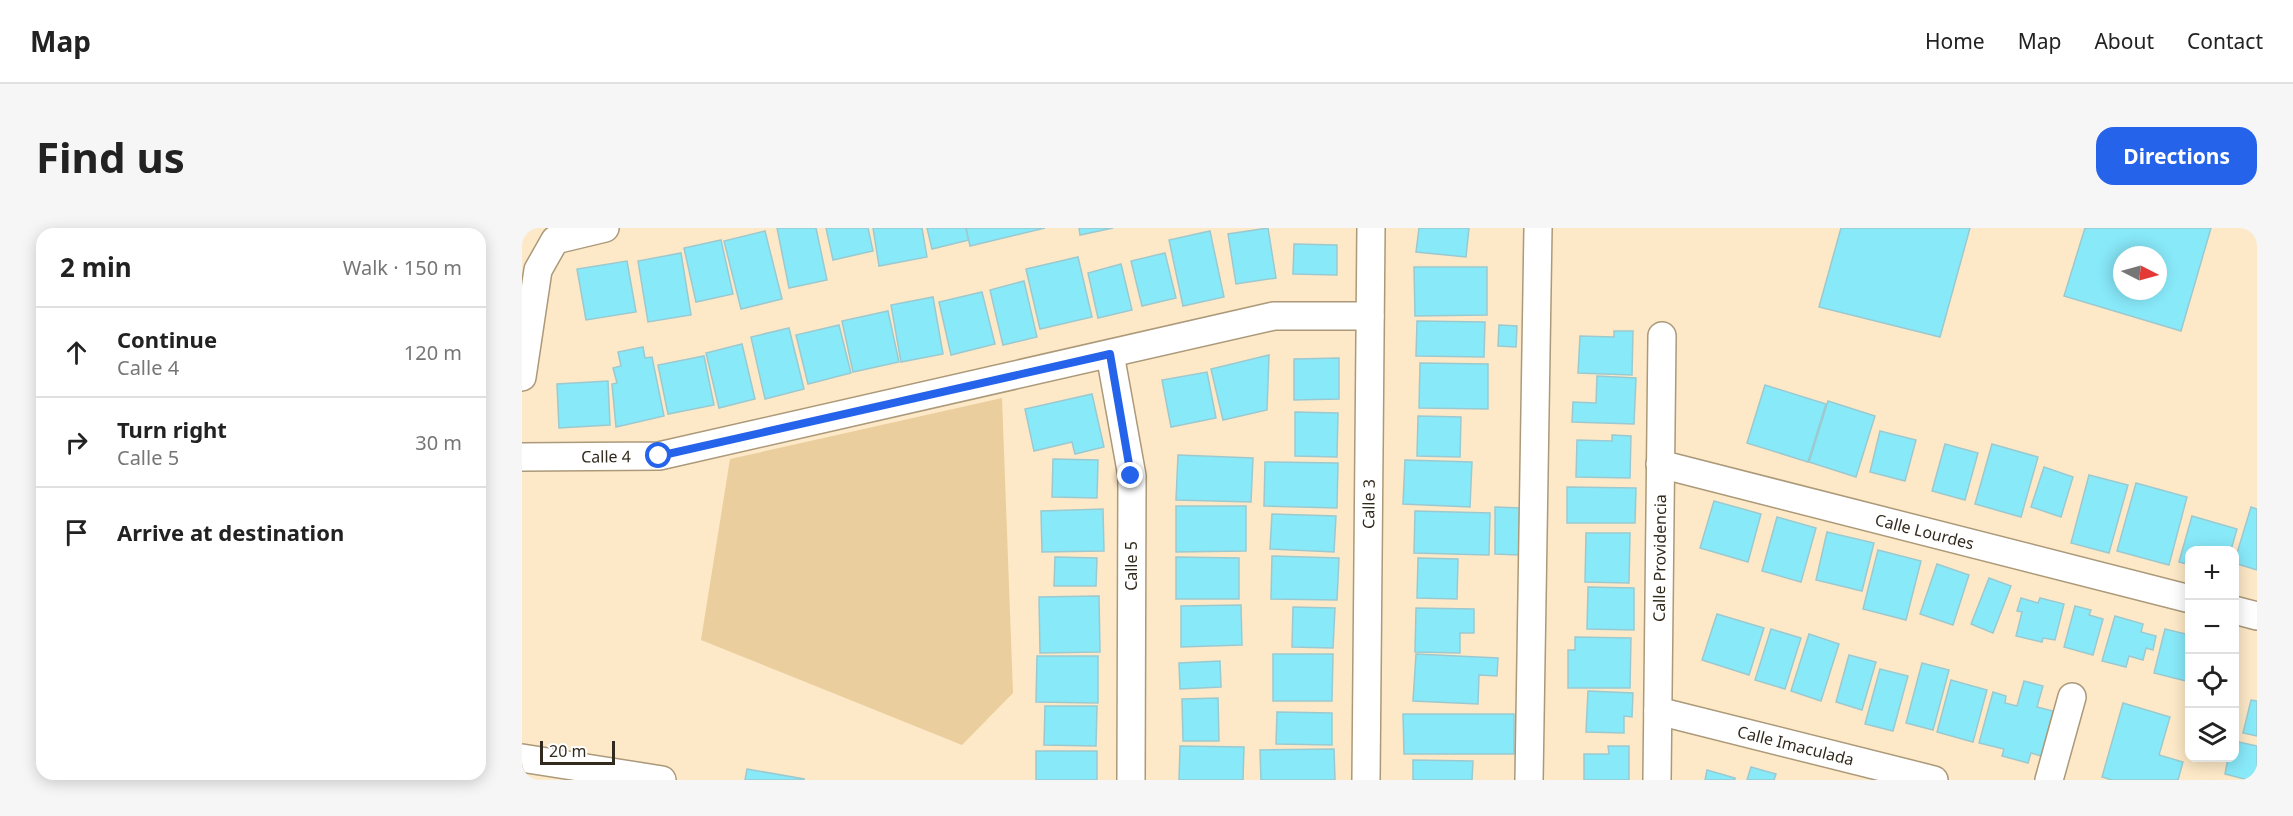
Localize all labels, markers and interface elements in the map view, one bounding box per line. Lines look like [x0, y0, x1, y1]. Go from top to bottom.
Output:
text: Map [30, 22, 91, 60]
text: Home [1925, 27, 1985, 55]
text: Map [2018, 27, 2061, 55]
text: About [2094, 27, 2154, 55]
text: Contact [2187, 27, 2263, 55]
button: Directions [2096, 127, 2257, 185]
text: Find us [36, 128, 185, 185]
north arrow [2113, 246, 2167, 300]
text: 2 min [60, 249, 132, 285]
text: Walk · 150 m [343, 254, 462, 281]
text: Continue [117, 324, 217, 354]
icon: ahead [60, 336, 93, 369]
text: 120 m [404, 339, 462, 366]
text: Calle 4 [117, 354, 179, 381]
text: Turn right [117, 414, 227, 444]
icon: right [60, 426, 93, 459]
text: 30 m [415, 429, 462, 456]
route start [645, 442, 671, 468]
text: Calle 5 [117, 444, 179, 471]
street label: Calle 4 [581, 445, 631, 468]
route end [1117, 462, 1143, 488]
street label: Calle 3 [1357, 479, 1380, 529]
street label: Calle Providencia [1648, 494, 1671, 622]
street label: Calle Lourdes [1873, 508, 1976, 555]
icon: arrive [60, 516, 93, 549]
text: Arrive at destination [117, 517, 344, 547]
street label: Calle 5 [1120, 541, 1142, 591]
map controls [2185, 546, 2239, 762]
button: + [2185, 546, 2239, 600]
button: − [2185, 600, 2239, 654]
button: locate [2185, 654, 2239, 708]
button: layers [2185, 708, 2239, 762]
street label: Calle Imaculada [1735, 720, 1856, 771]
scale bar [540, 738, 615, 766]
text: 20 m [549, 740, 586, 762]

